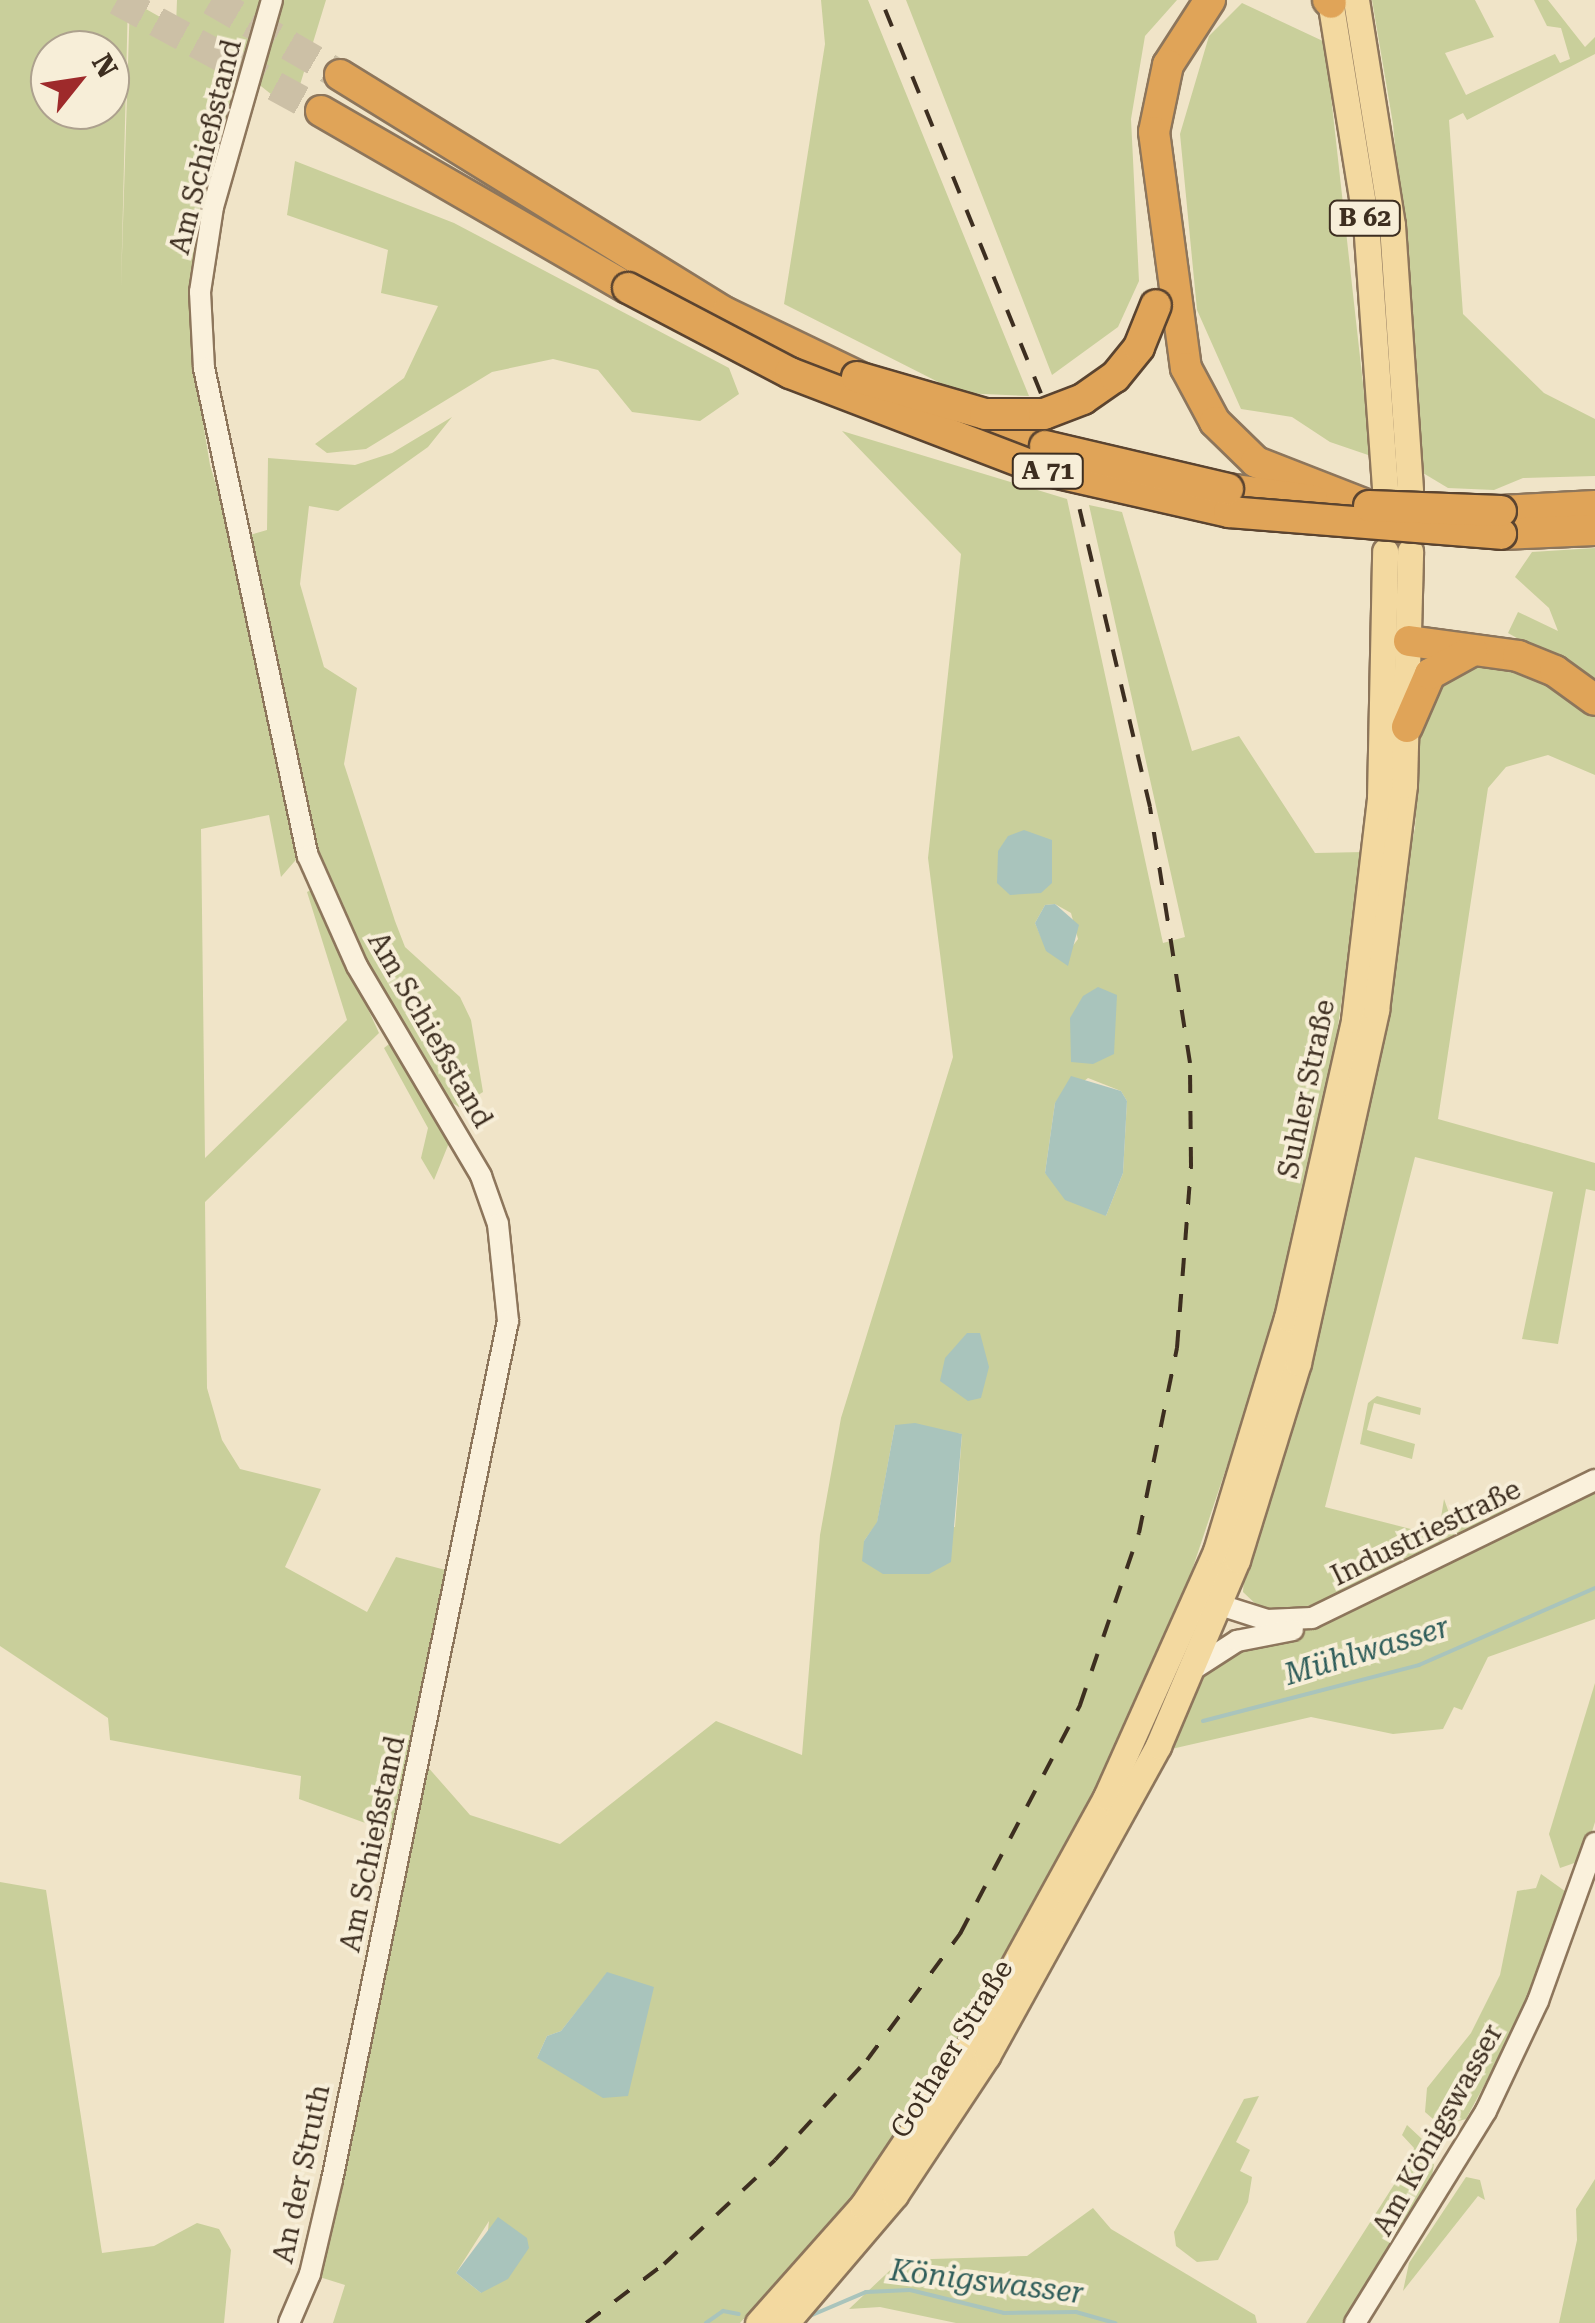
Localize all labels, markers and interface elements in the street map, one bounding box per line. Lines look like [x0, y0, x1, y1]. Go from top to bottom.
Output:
north arrow [30, 30, 130, 130]
street label: Am Schießstand [163, 36, 249, 258]
text: N [85, 48, 124, 83]
road number: B 62 [1328, 198, 1402, 238]
road number: A 71 [1010, 451, 1086, 491]
street label: Am Schießstand [360, 926, 500, 1134]
street label: Suhler Straße [1272, 996, 1342, 1182]
street label: Industriestraße [1326, 1473, 1526, 1593]
water label: Mühlwasser [1280, 1609, 1454, 1693]
street label: Am Schießstand [334, 1733, 412, 1955]
street label: Gothaer Straße [884, 1954, 1020, 2144]
street label: Am Königswasser [1366, 2019, 1510, 2241]
street label: An der Struth [267, 2082, 337, 2266]
water label: Königswasser [888, 2252, 1086, 2312]

